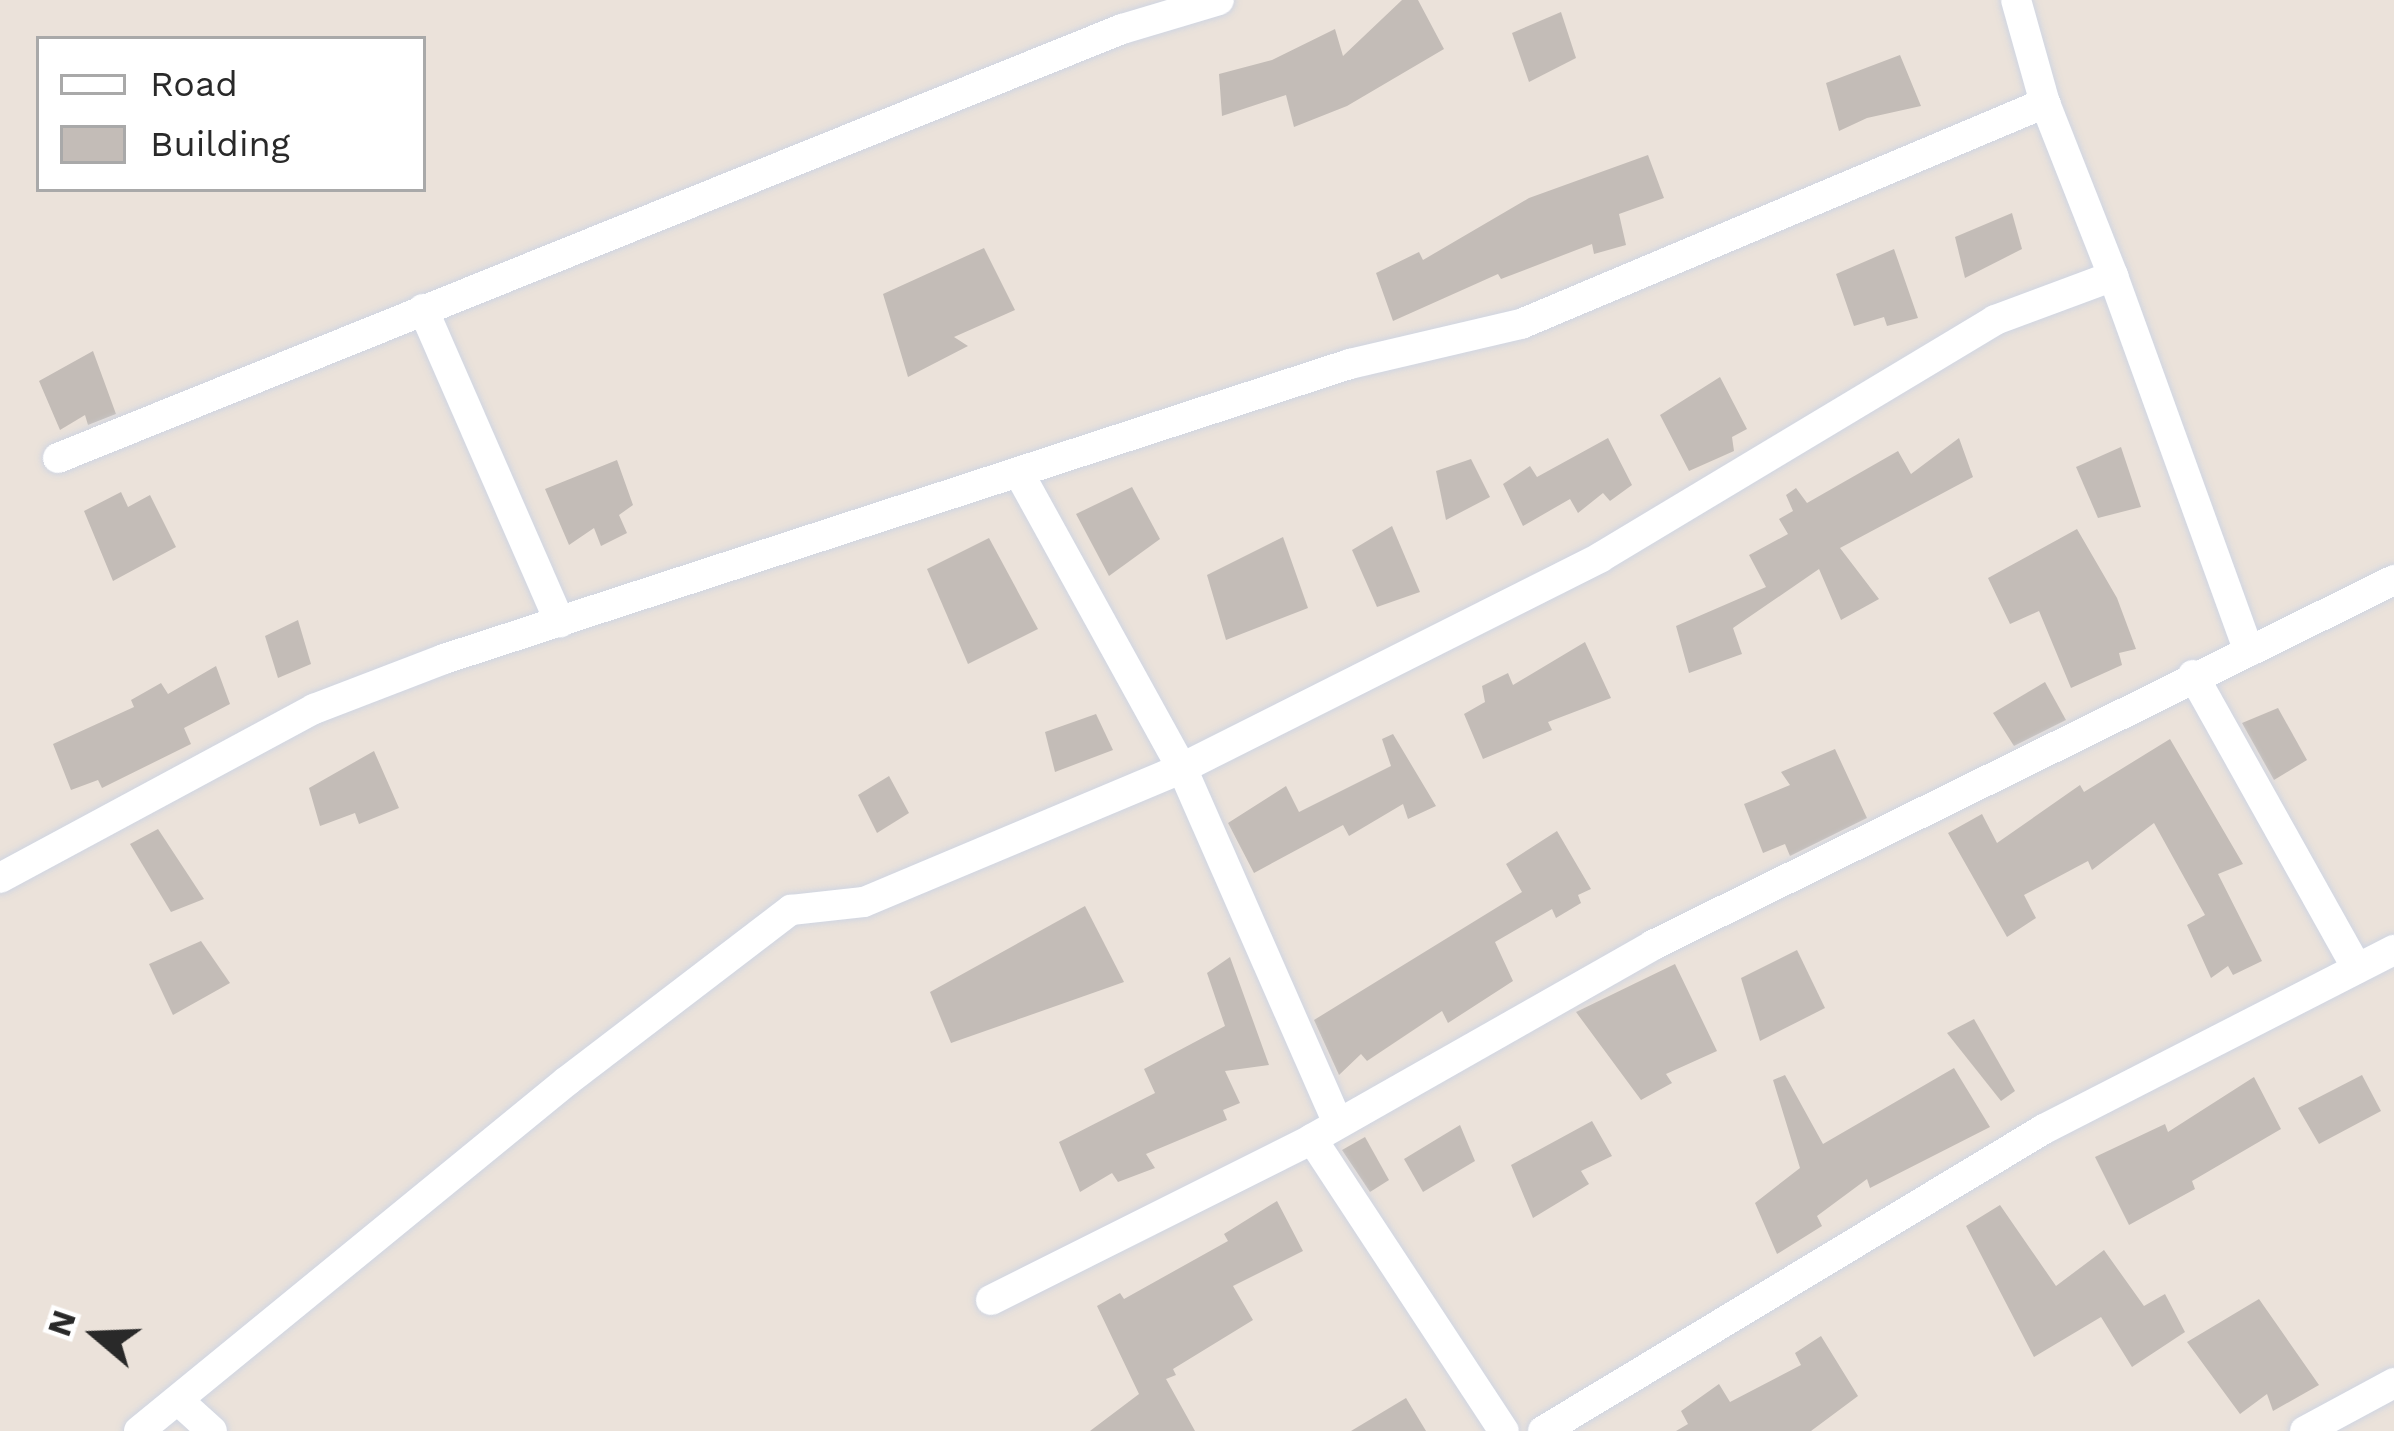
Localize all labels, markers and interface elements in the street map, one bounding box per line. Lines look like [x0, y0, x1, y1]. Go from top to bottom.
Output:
legend [36, 36, 426, 192]
text: Road [150, 63, 238, 105]
text: Building [150, 123, 290, 165]
north arrow [36, 1275, 156, 1395]
text: N [39, 1305, 84, 1341]

